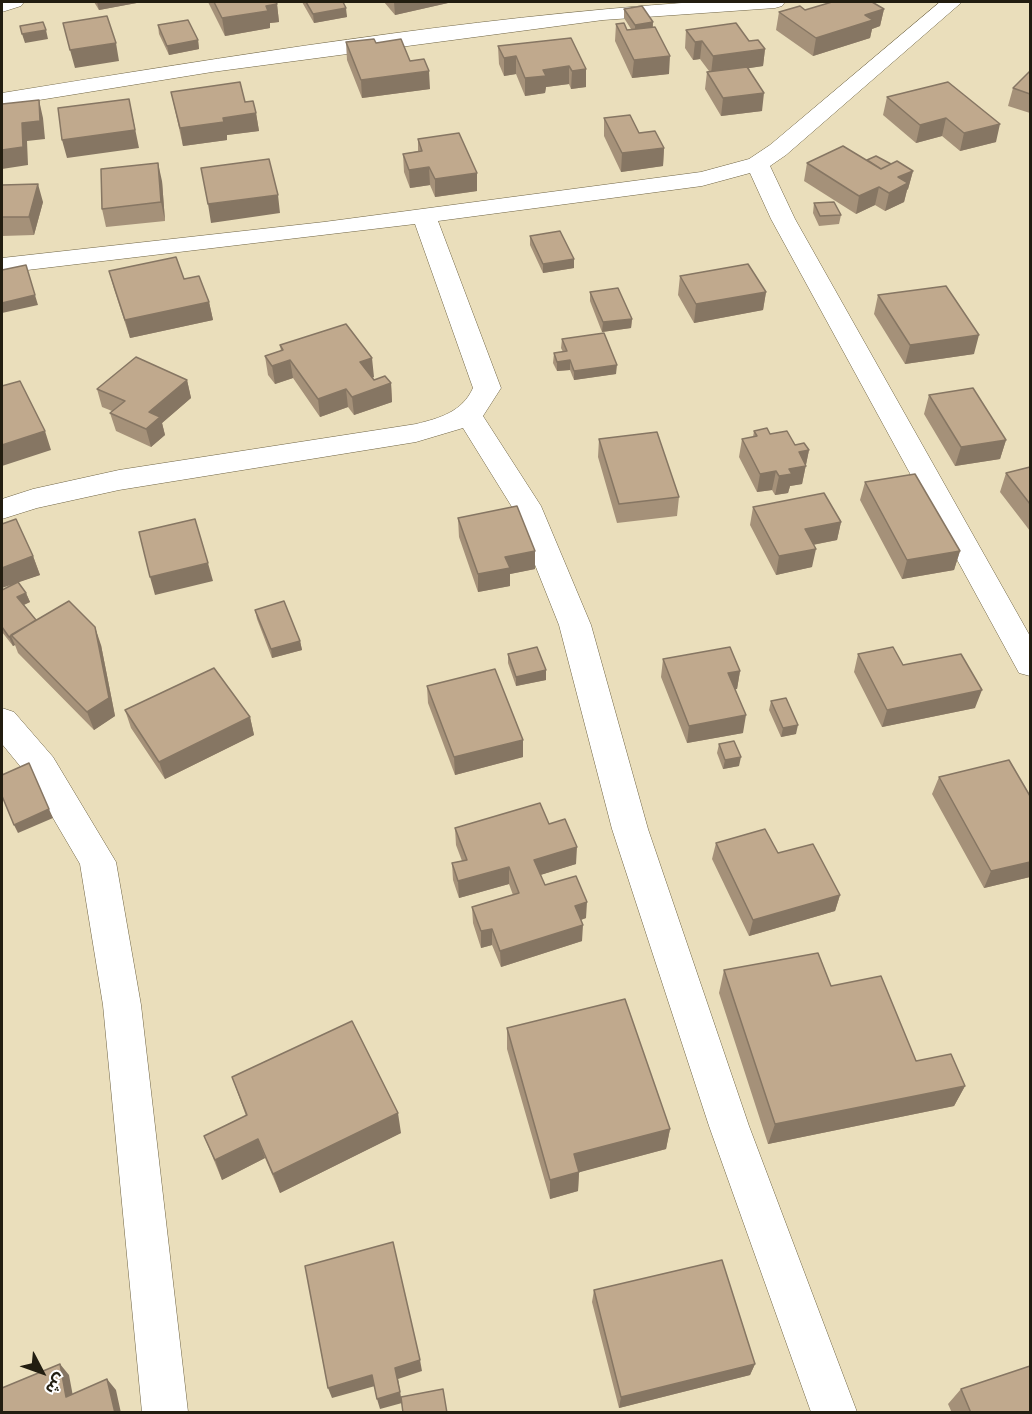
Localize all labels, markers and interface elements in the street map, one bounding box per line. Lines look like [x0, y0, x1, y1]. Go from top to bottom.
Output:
north arrow [12, 1342, 72, 1402]
text: ش [42, 1370, 70, 1399]

